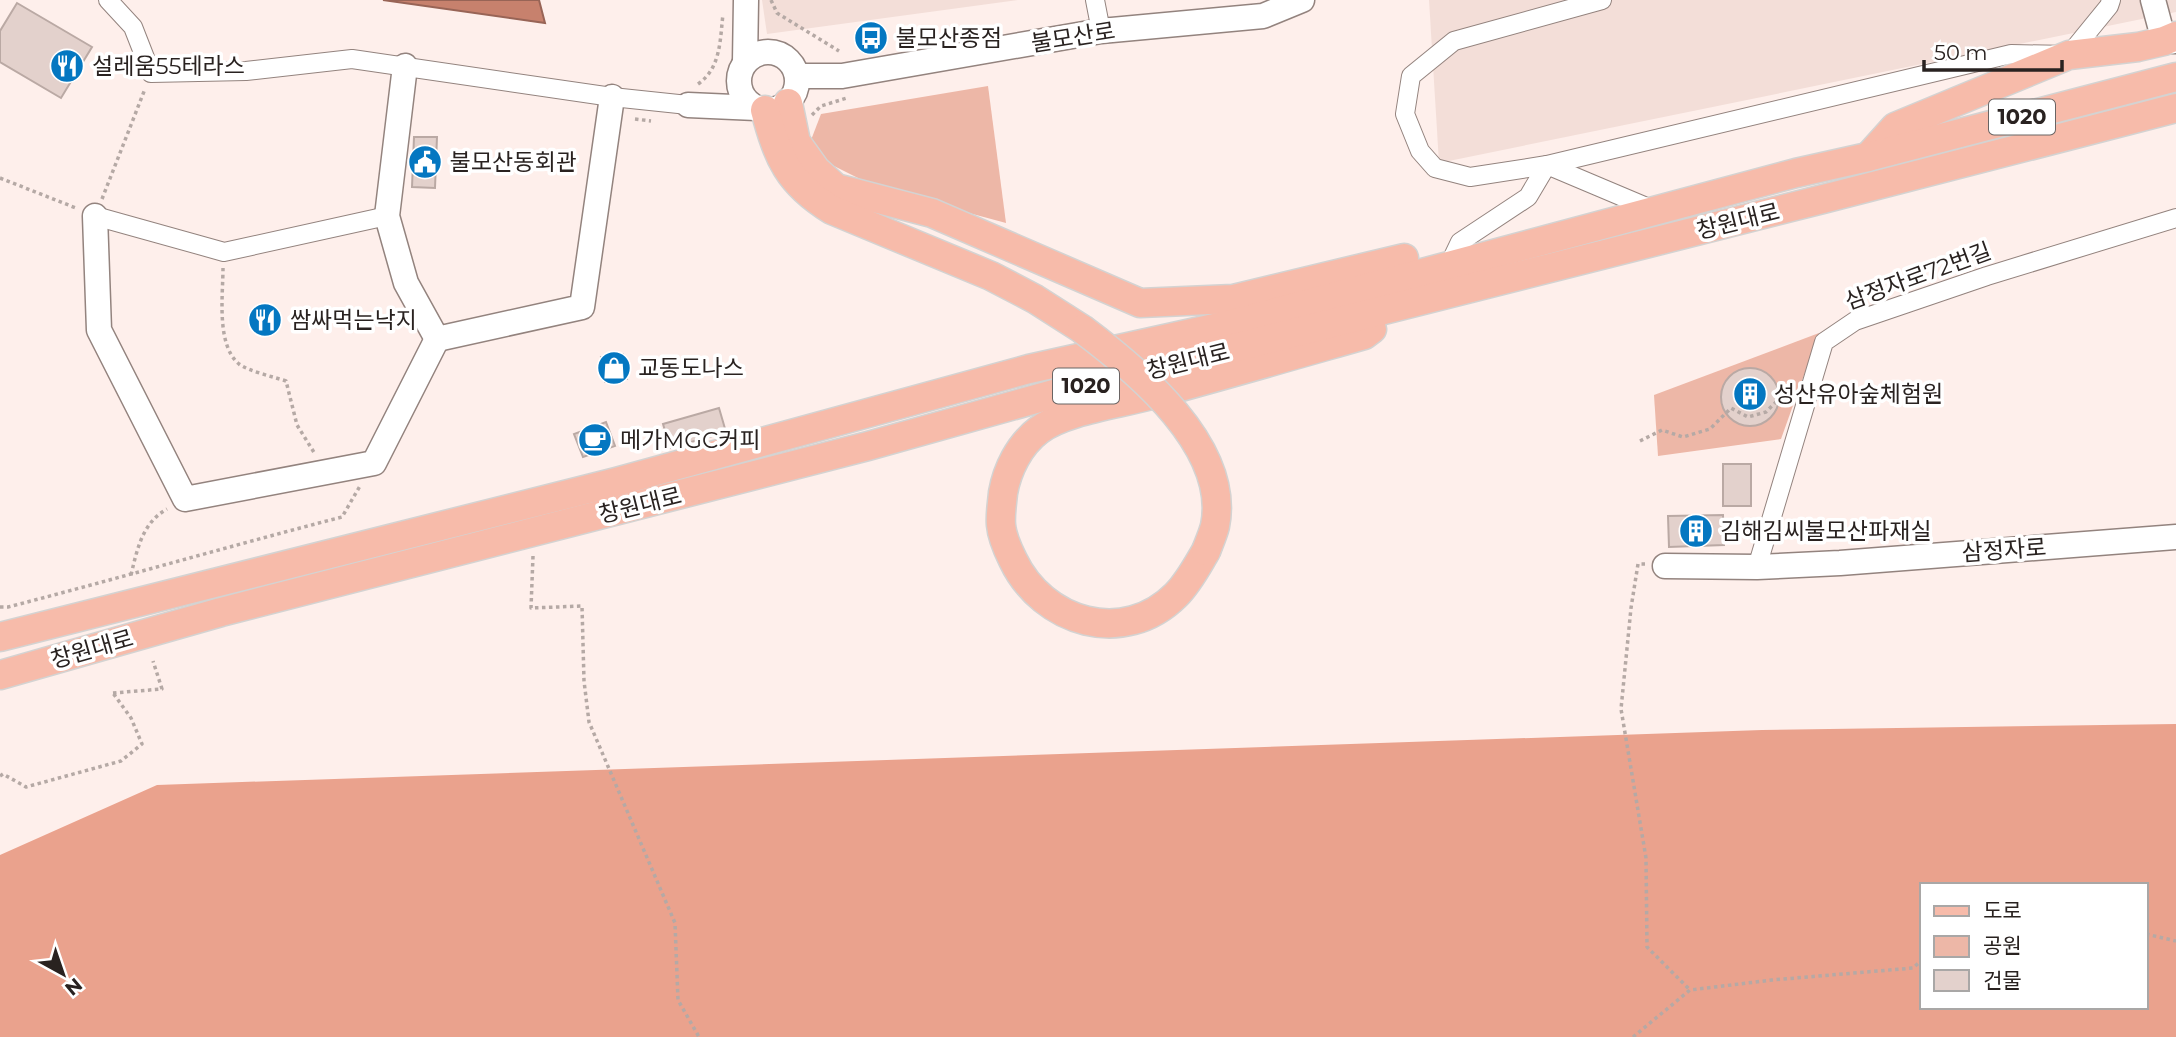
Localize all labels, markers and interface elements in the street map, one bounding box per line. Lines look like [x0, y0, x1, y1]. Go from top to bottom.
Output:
street label: 불모산로 [1029, 17, 1117, 57]
bus stop icon: 불모산종점 [852, 19, 890, 57]
place label: 불모산종점 [896, 24, 1002, 52]
scale bar [1924, 28, 2062, 72]
text: 50 m [1934, 40, 1988, 65]
restaurant icon: 설레움55테라스 [48, 47, 86, 85]
place label: 설레움55테라스 [92, 52, 245, 80]
road number: 1020 [1989, 100, 2055, 134]
public building icon: 불모산동회관 [406, 143, 444, 181]
place label: 불모산동회관 [450, 148, 577, 176]
street label: 창원대로 [1694, 197, 1782, 245]
street label: 삼정자로72번길 [1841, 237, 1995, 315]
restaurant icon: 쌈싸먹는낙지 [246, 301, 284, 339]
place label: 쌈싸먹는낙지 [290, 306, 417, 334]
street label: 창원대로 [1144, 337, 1232, 385]
shop icon: 교동도나스 [595, 349, 633, 387]
place label: 교동도나스 [638, 354, 744, 382]
road number: 1020 [1053, 368, 1119, 404]
building icon: 성산유아숲체험원 [1731, 375, 1769, 413]
place label: 성산유아숲체험원 [1774, 380, 1943, 408]
cafe icon: 메가MGC커피 [576, 421, 614, 459]
place label: 메가MGC커피 [620, 426, 761, 454]
street label: 창원대로 [596, 481, 684, 529]
building icon: 김해김씨불모산파재실 [1677, 512, 1715, 550]
place label: 김해김씨불모산파재실 [1720, 517, 1932, 545]
street label: 삼정자로 [1961, 533, 2047, 567]
street label: 창원대로 [47, 624, 137, 674]
legend [1920, 883, 2148, 1009]
text: 도로 [1983, 898, 2022, 923]
text: 공원 [1983, 933, 2022, 958]
north arrow [28, 939, 98, 1009]
text: 건물 [1983, 968, 2022, 993]
text: N [60, 973, 87, 1000]

